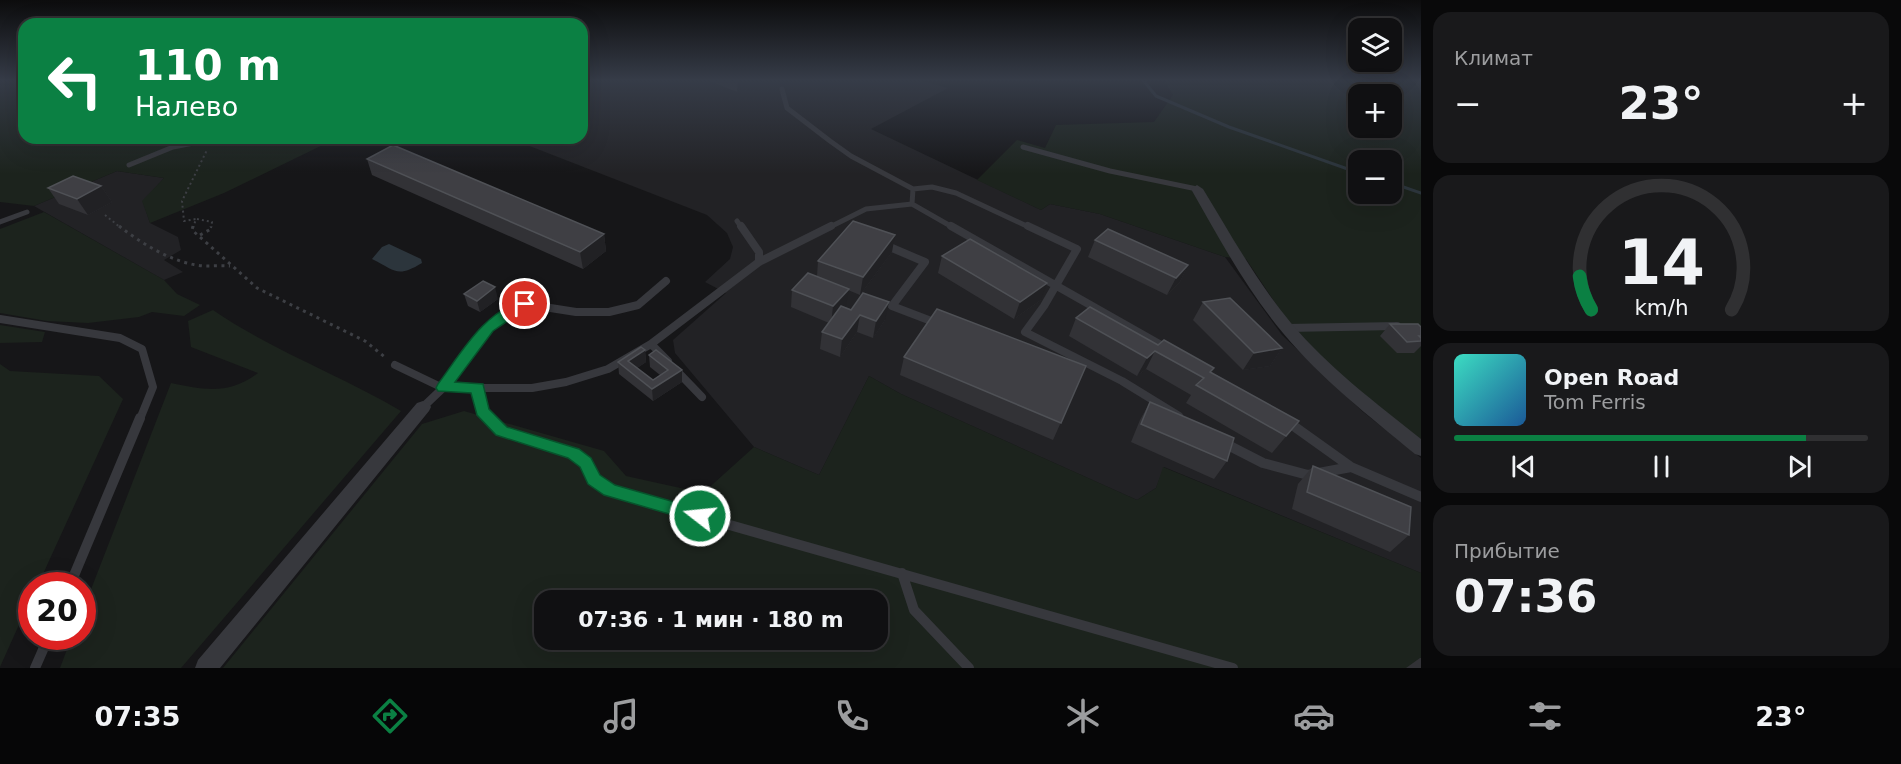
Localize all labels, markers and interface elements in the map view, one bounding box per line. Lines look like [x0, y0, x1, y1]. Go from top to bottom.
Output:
map controls [1348, 18, 1402, 204]
button: layers [1348, 18, 1402, 72]
text: 110 m [135, 41, 281, 90]
icon: left [36, 42, 114, 120]
text: Климат [1454, 46, 1533, 70]
text: 23° [1618, 77, 1704, 130]
button: + [1348, 84, 1402, 138]
text: − [1454, 84, 1482, 123]
text: + [1840, 84, 1868, 123]
text: Налево [135, 91, 238, 122]
button: − [1348, 150, 1402, 204]
text: 14 [1618, 226, 1704, 299]
pin [499, 278, 550, 329]
icon: arrive [508, 287, 541, 320]
text: km/h [1634, 295, 1688, 320]
text: Open Road [1544, 365, 1679, 390]
text: Tom Ferris [1544, 390, 1646, 414]
icon: previous [1507, 450, 1540, 483]
icon: pause [1645, 450, 1678, 483]
icon: next [1783, 450, 1816, 483]
position arrow [668, 484, 732, 548]
text: Прибытие [1454, 539, 1560, 563]
text: 07:36 [1454, 570, 1597, 623]
speed limit sign: 20 [18, 572, 96, 650]
text: 07:36 · 1 мин · 180 m [578, 607, 844, 632]
icon: directions [369, 695, 411, 737]
icon: music [600, 695, 642, 737]
icon: phone [831, 695, 873, 737]
icon: climate [1062, 695, 1104, 737]
icon: car [1293, 695, 1335, 737]
icon: filters [1524, 695, 1566, 737]
text: 07:35 [94, 701, 180, 732]
text: 23° [1755, 701, 1806, 732]

